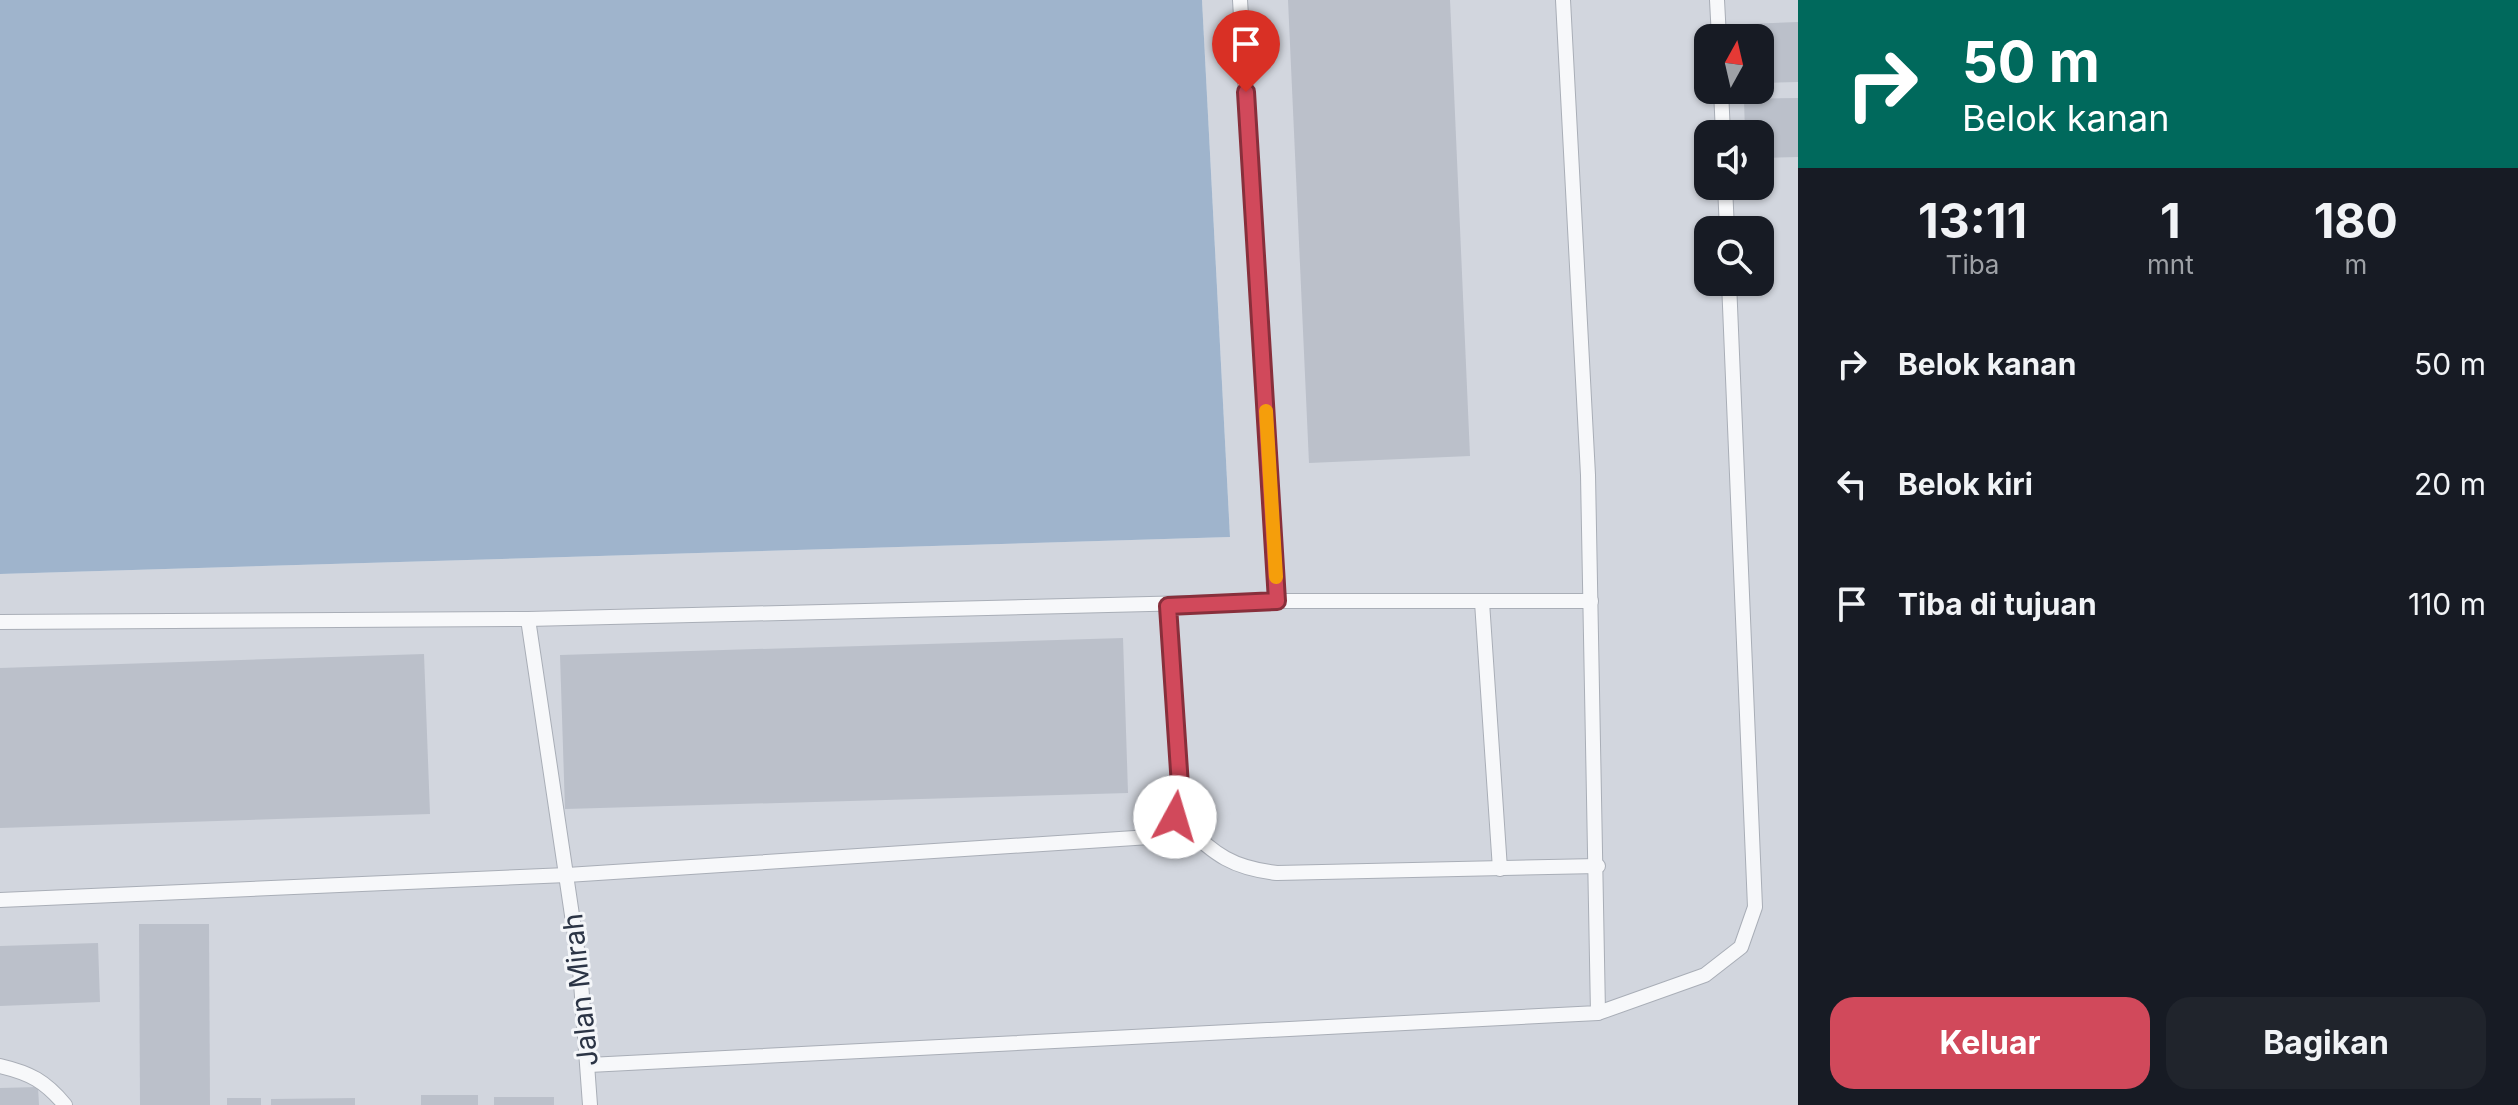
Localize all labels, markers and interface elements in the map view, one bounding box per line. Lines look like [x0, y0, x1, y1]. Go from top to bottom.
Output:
pin [1212, 10, 1280, 92]
icon: arrive [1224, 22, 1268, 66]
north arrow [1694, 24, 1774, 104]
map controls [1694, 24, 1774, 296]
text: 50 m [1962, 28, 2100, 96]
icon: right [1830, 32, 1934, 136]
text: Belok kanan [1962, 96, 2169, 140]
button: sound [1694, 120, 1774, 200]
text: 13:11 [1918, 191, 2027, 250]
text: 1 [2160, 191, 2181, 250]
text: 180 [2314, 191, 2398, 250]
button: search [1694, 216, 1774, 296]
text: Tiba [1946, 249, 1999, 280]
text: mnt [2147, 249, 2194, 280]
text: m [2344, 249, 2367, 280]
icon: right [1830, 342, 1874, 386]
text: Belok kanan [1898, 346, 2076, 382]
text: 50 m [2414, 346, 2486, 382]
icon: left [1830, 462, 1874, 506]
text: Belok kiri [1898, 466, 2033, 502]
text: 20 m [2414, 466, 2486, 502]
icon: arrive [1830, 582, 1874, 626]
text: Tiba di tujuan [1898, 586, 2097, 622]
text: 110 m [2408, 586, 2486, 622]
position arrow [1133, 775, 1217, 859]
street label: Jalan Mirah [555, 912, 605, 1068]
button: Keluar [1830, 997, 2150, 1089]
button: Bagikan [2166, 997, 2486, 1089]

